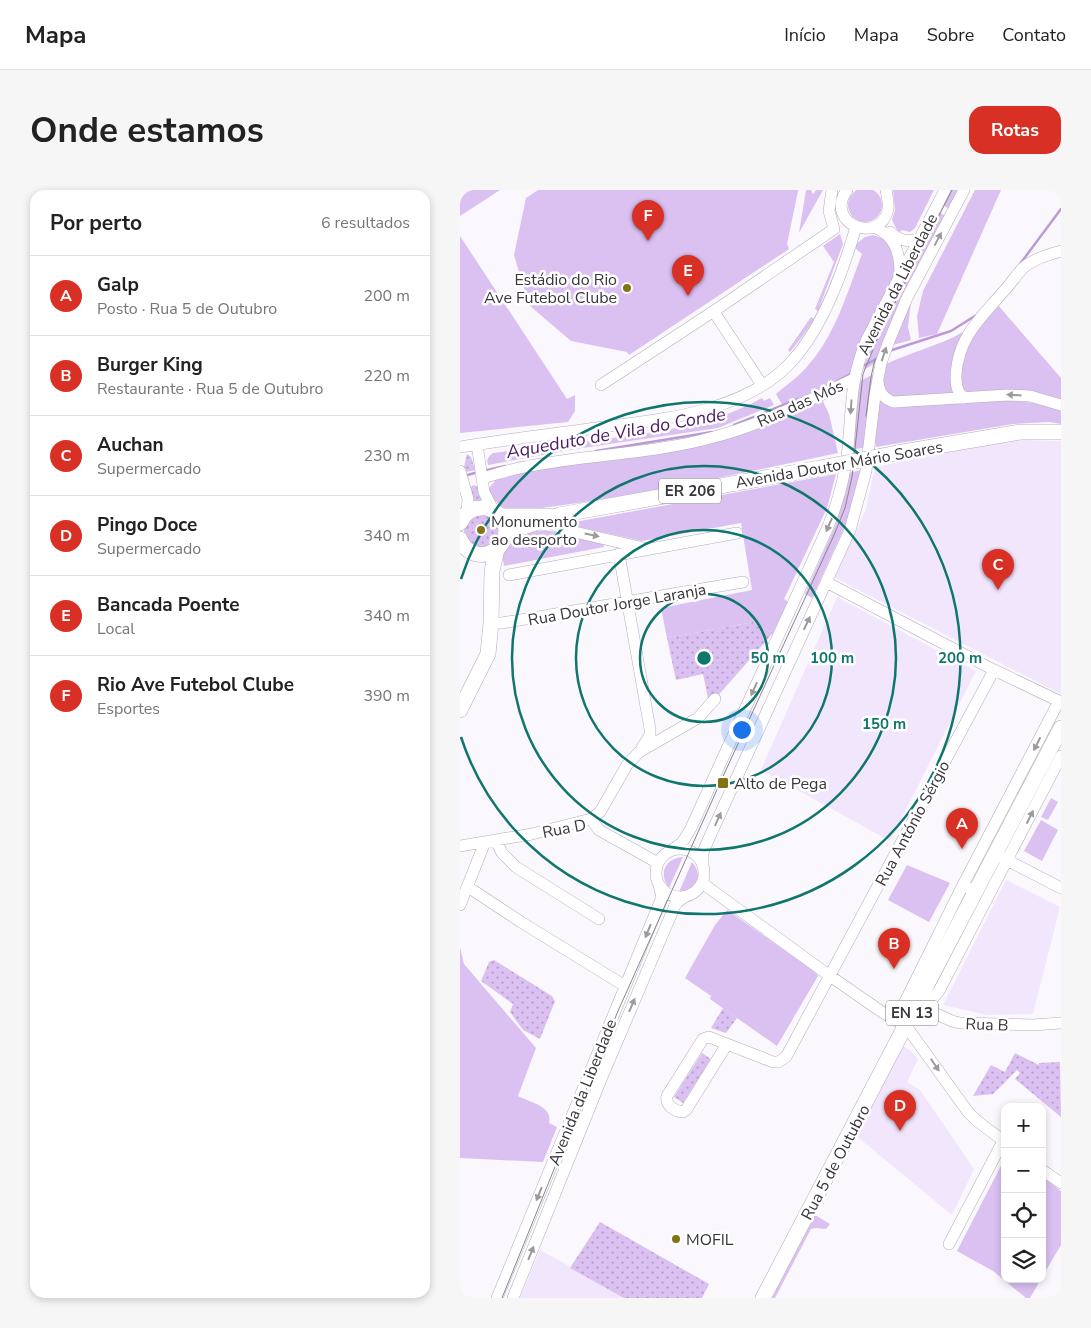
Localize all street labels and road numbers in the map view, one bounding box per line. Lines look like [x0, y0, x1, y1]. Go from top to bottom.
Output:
street label: Avenida da Liberdade [853, 210, 943, 359]
street label: Rua das Mós [754, 375, 847, 433]
street label: Avenida Doutor Mário Soares [734, 436, 945, 494]
road number: ER 206 [659, 478, 721, 504]
street label: Rua Doutor Jorge Laranja [526, 578, 708, 632]
street label: Rua António Sérgio [870, 757, 955, 890]
street label: Rua D [540, 814, 588, 844]
road number: EN 13 [886, 1000, 938, 1026]
street label: Rua B [965, 1013, 1009, 1037]
street label: Avenida da Liberdade [544, 1016, 622, 1169]
street label: Rua 5 de Outubro [796, 1101, 876, 1224]

